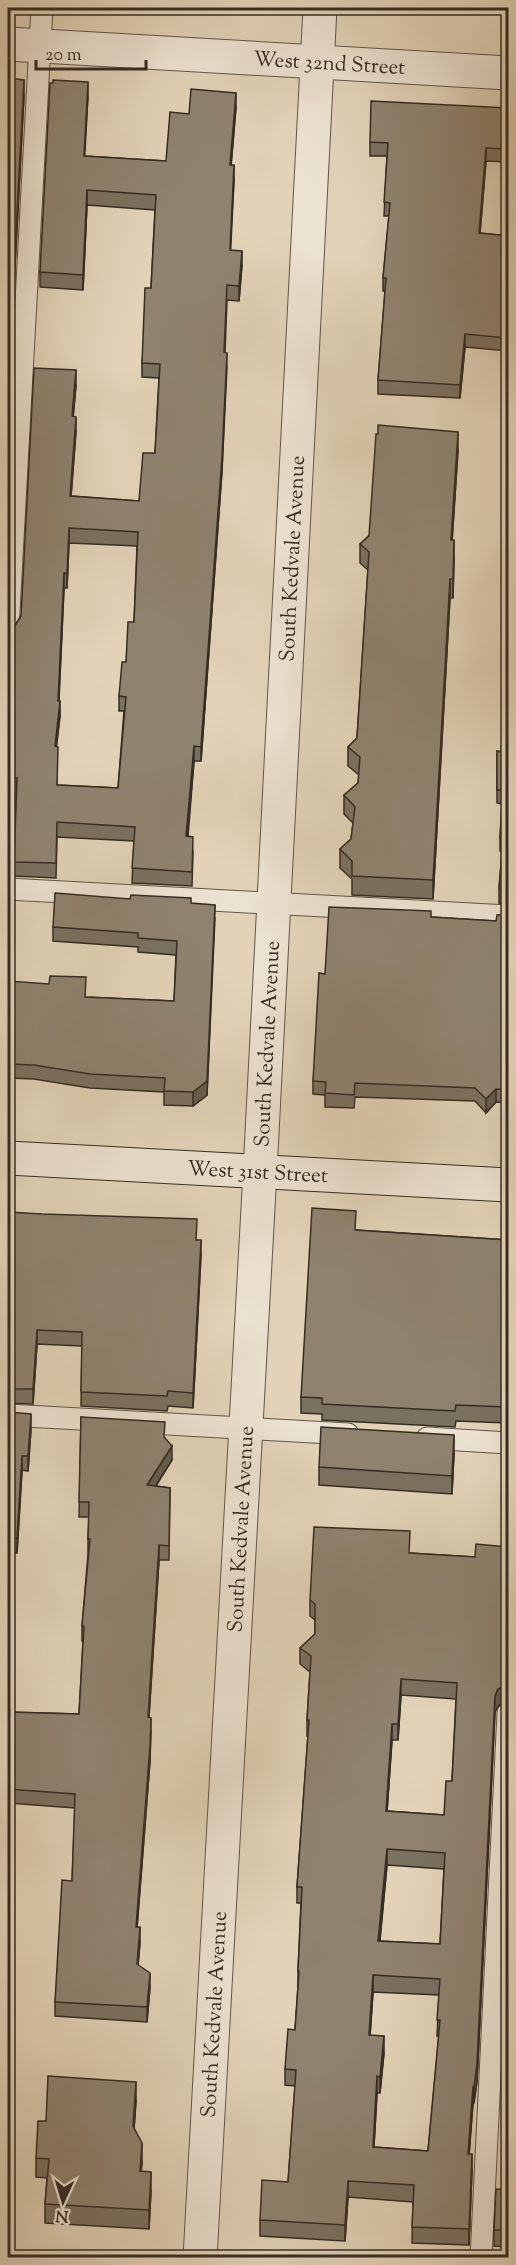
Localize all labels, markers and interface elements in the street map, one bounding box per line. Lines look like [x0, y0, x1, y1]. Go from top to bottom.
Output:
scale bar [36, 33, 146, 71]
text: 20 m [45, 43, 82, 69]
street label: West 32nd Street [253, 45, 406, 84]
street label: South Kedvale Avenue [273, 455, 314, 663]
street label: South Kedvale Avenue [248, 940, 289, 1148]
street label: West 31st Street [186, 1155, 329, 1192]
street label: South Kedvale Avenue [222, 1425, 263, 1633]
street label: South Kedvale Avenue [195, 1910, 236, 2118]
north arrow [33, 2172, 93, 2232]
text: N [55, 2203, 69, 2226]

